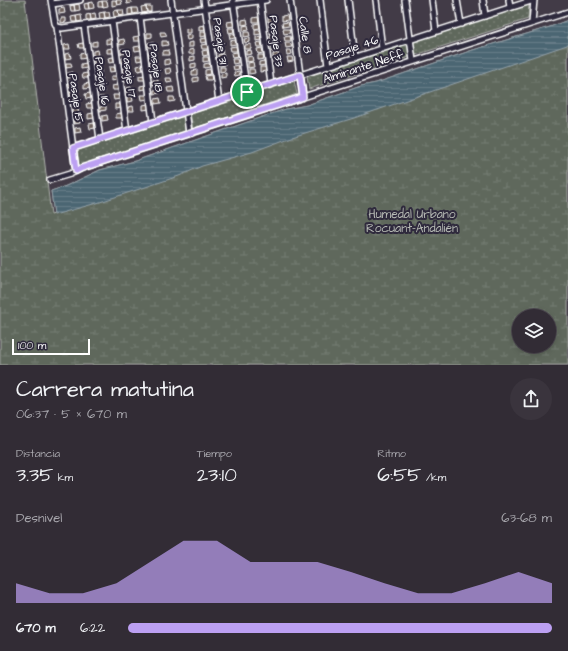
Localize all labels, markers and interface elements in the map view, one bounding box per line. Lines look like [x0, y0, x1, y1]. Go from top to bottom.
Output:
street label: Pasaje 33 [264, 14, 288, 68]
street label: Calle 8 [294, 15, 316, 55]
street label: Pasaje 31 [208, 17, 232, 66]
street label: Pasaje 46 [323, 31, 381, 65]
street label: Pasaje 18 [145, 43, 167, 93]
street label: Almirante Neff [320, 46, 406, 88]
street label: Pasaje 17 [117, 49, 141, 100]
street label: Pasaje 16 [90, 56, 114, 107]
street label: Pasaje 15 [64, 72, 88, 124]
pin [230, 75, 264, 109]
icon: arrive [236, 81, 258, 103]
park label: Humedal Urbano Rocuant-Andalién [366, 206, 458, 237]
map controls [512, 309, 556, 353]
button: layers [512, 309, 556, 353]
scale bar [12, 337, 90, 356]
text: 100 m [18, 338, 46, 353]
text: Carrera matutina [16, 374, 194, 405]
button: share [510, 378, 552, 420]
text: 06:37 · 5 × 670 m [16, 405, 127, 423]
text: Distancia [16, 446, 60, 461]
text: Tiempo [197, 446, 232, 461]
text: Ritmo [377, 446, 406, 461]
text: 3.35 [16, 461, 53, 489]
text: 23:10 [197, 461, 237, 489]
text: 6:55 [377, 461, 422, 489]
text: km [53, 470, 73, 485]
text: /km [422, 470, 446, 485]
text: Desnivel [16, 509, 62, 527]
text: 63–68 m [501, 509, 552, 527]
text: 670 m [16, 619, 56, 637]
text: 6:22 [80, 619, 105, 637]

